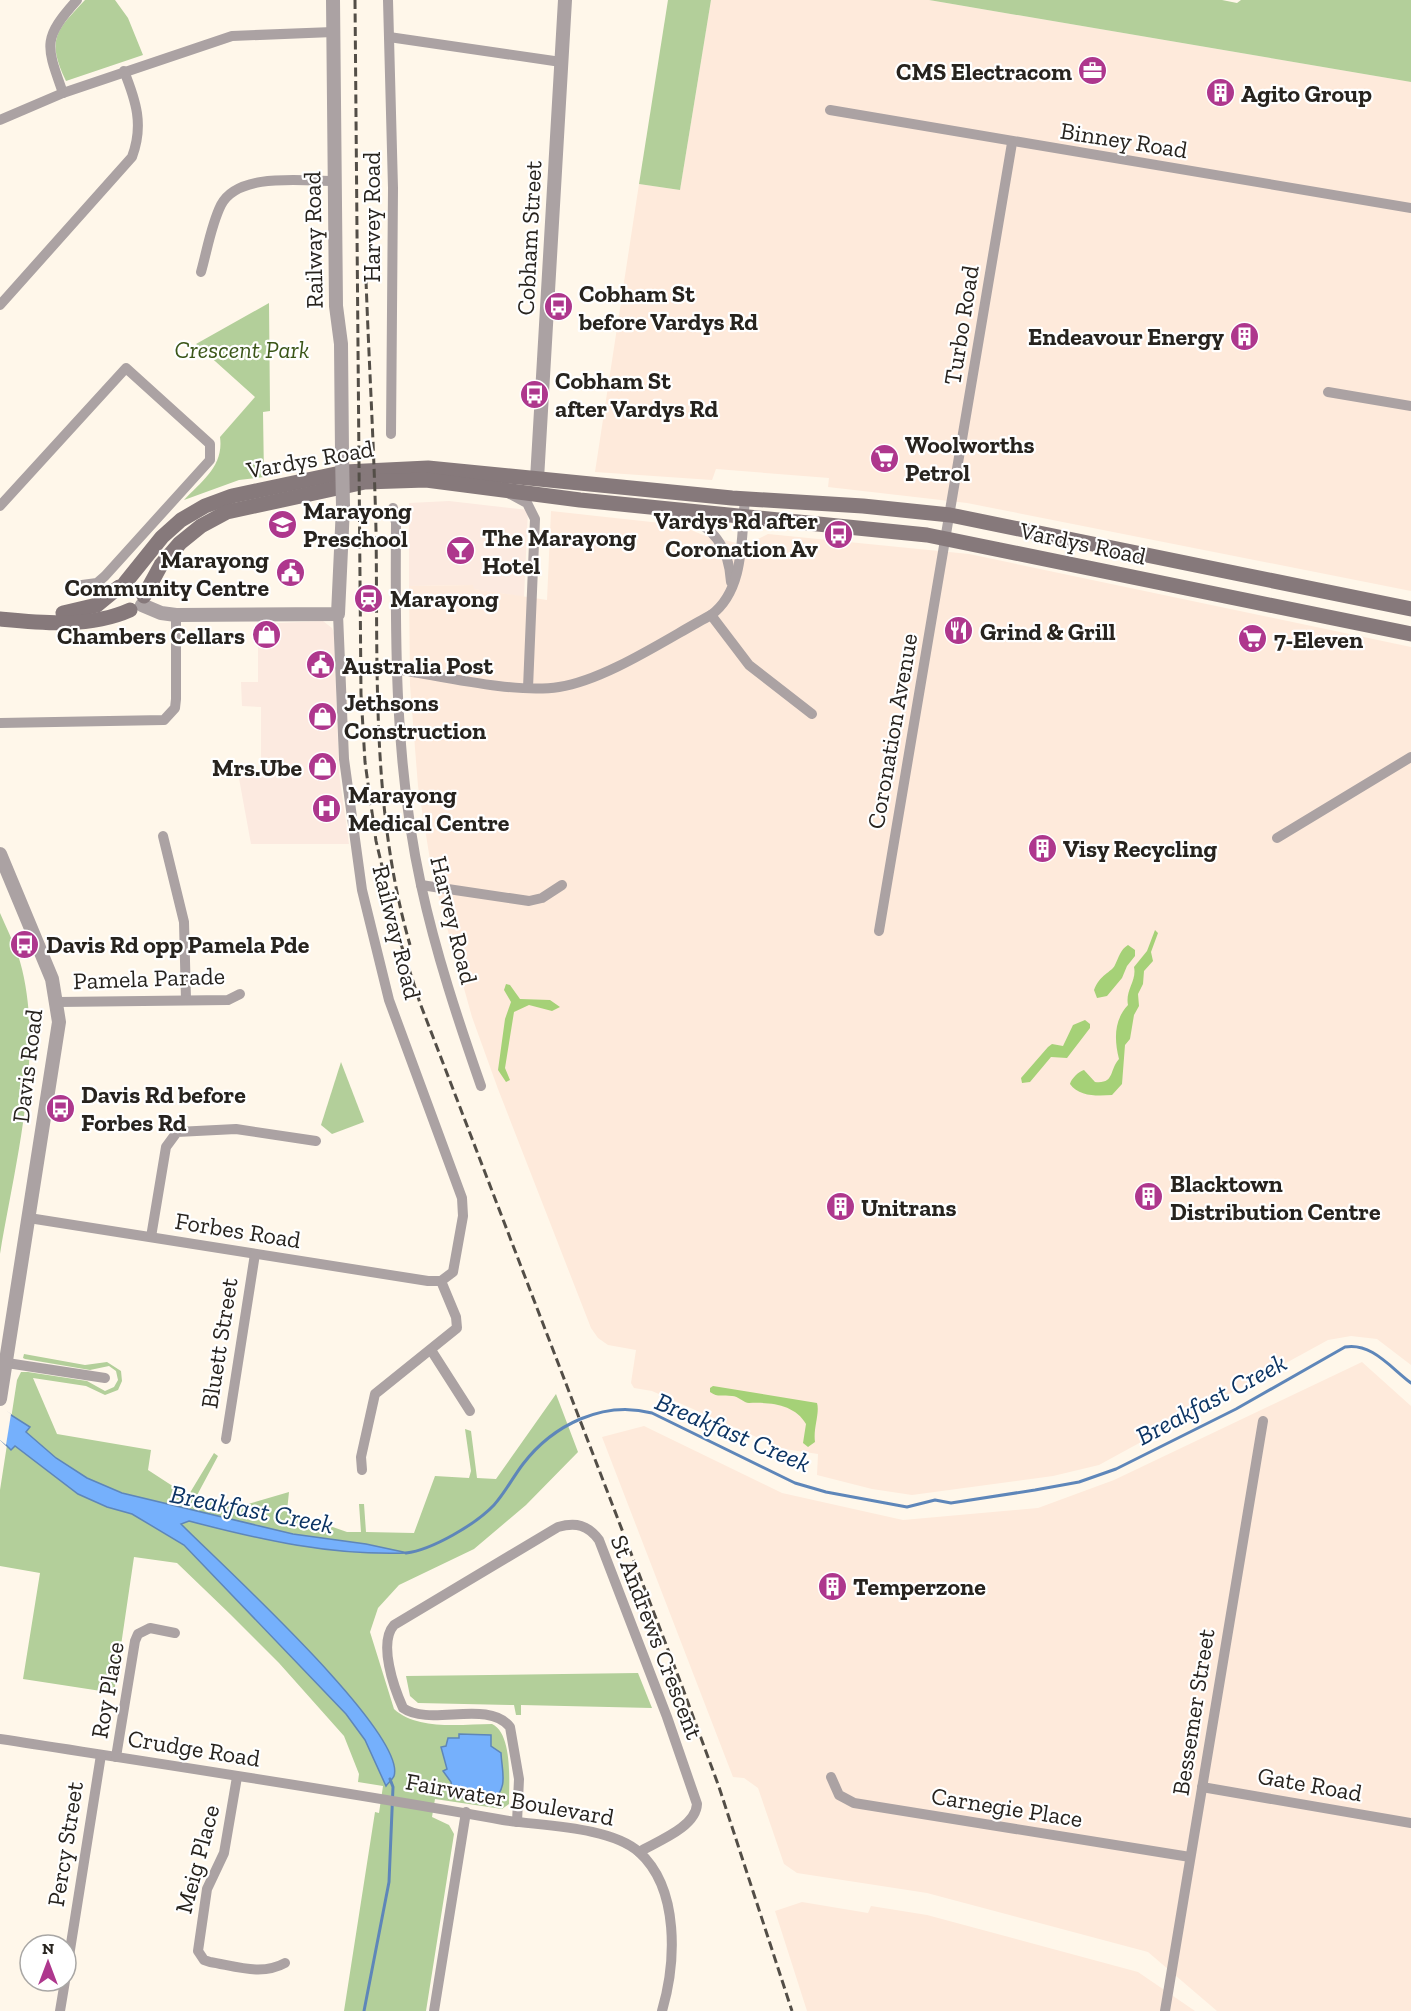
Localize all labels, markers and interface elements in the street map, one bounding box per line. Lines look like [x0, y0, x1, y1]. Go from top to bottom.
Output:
office icon: CMS Electracom [1077, 55, 1109, 87]
place label: CMS Electracom [896, 57, 1072, 86]
building icon: Agito Group [1204, 77, 1236, 109]
place label: Agito Group [1241, 79, 1372, 108]
street label: Binney Road [1058, 116, 1190, 164]
street label: Harvey Road [357, 152, 386, 282]
street label: Cobham Street [510, 160, 548, 316]
street label: Railway Road [297, 171, 329, 309]
street label: Turbo Road [937, 263, 985, 387]
place label: Cobham St before Vardys Rd [578, 279, 758, 336]
bus stop icon: Cobham St before Vardys Rd [542, 291, 574, 323]
building icon: Endeavour Energy [1229, 320, 1261, 352]
place label: Endeavour Energy [1028, 322, 1224, 351]
park label: Crescent Park [174, 335, 310, 364]
place label: Cobham St after Vardys Rd [555, 366, 718, 423]
bus stop icon: Cobham St after Vardys Rd [518, 378, 550, 410]
place label: Woolworths Petrol [905, 430, 1035, 487]
street label: Vardys Road [243, 434, 376, 485]
supermarket icon: Woolworths Petrol [868, 442, 900, 474]
place label: Marayong Preschool [303, 496, 412, 553]
place label: Vardys Rd after Coronation Av [654, 506, 818, 563]
school or university icon: Marayong Preschool [266, 508, 298, 540]
street label: Vardys Road [1016, 515, 1149, 571]
bus stop icon: Vardys Rd after Coronation Av [823, 518, 855, 550]
place label: The Marayong Hotel [482, 523, 637, 580]
bar icon: The Marayong Hotel [445, 535, 477, 567]
place label: Marayong Community Centre [64, 545, 269, 602]
public building icon: Marayong Community Centre [274, 557, 306, 589]
station icon: Marayong [353, 582, 385, 614]
place label: Marayong [390, 584, 499, 613]
restaurant icon: Grind & Grill [943, 615, 975, 647]
place label: Grind & Grill [980, 617, 1116, 646]
shop icon: Chambers Cellars [250, 619, 282, 651]
place label: Chambers Cellars [57, 621, 245, 650]
supermarket icon: 7-Eleven [1237, 623, 1269, 655]
place label: 7-Eleven [1274, 625, 1363, 654]
street label: Coronation Avenue [861, 631, 923, 831]
public building icon: Australia Post [305, 649, 337, 681]
place label: Australia Post [342, 651, 494, 680]
place label: Jethsons Construction [344, 688, 486, 745]
shop icon: Jethsons Construction [307, 700, 339, 732]
shop icon: Mrs.Ube [307, 751, 339, 783]
place label: Mrs.Ube [212, 753, 302, 782]
place label: Marayong Medical Centre [348, 780, 510, 837]
hospital icon: Marayong Medical Centre [311, 792, 343, 824]
building icon: Visy Recycling [1026, 832, 1058, 864]
place label: Visy Recycling [1063, 834, 1217, 863]
street label: Harvey Road [424, 853, 484, 987]
street label: Railway Road [366, 862, 428, 1002]
bus stop icon: Davis Rd opp Pamela Pde [9, 928, 41, 960]
place label: Davis Rd opp Pamela Pde [46, 930, 310, 959]
street label: Pamela Parade [73, 961, 225, 995]
street label: Davis Road [6, 1007, 48, 1125]
place label: Davis Rd before Forbes Rd [81, 1080, 246, 1137]
bus stop icon: Davis Rd before Forbes Rd [44, 1092, 76, 1124]
place label: Blacktown Distribution Centre [1170, 1169, 1381, 1226]
building icon: Blacktown Distribution Centre [1133, 1181, 1165, 1213]
building icon: Unitrans [824, 1191, 856, 1223]
place label: Unitrans [861, 1193, 957, 1222]
street label: Forbes Road [173, 1206, 303, 1254]
street label: Bluett Street [194, 1275, 244, 1410]
water label: Breakfast Creek [1130, 1346, 1292, 1452]
water label: Breakfast Creek [650, 1385, 816, 1479]
water label: Breakfast Creek [168, 1477, 336, 1541]
street label: St Andrews Crescent [605, 1531, 709, 1743]
building icon: Temperzone [816, 1570, 848, 1602]
place label: Temperzone [853, 1572, 986, 1601]
street label: Bessemer Street [1166, 1626, 1221, 1797]
street label: Roy Place [84, 1639, 130, 1741]
street label: Crudge Road [126, 1723, 262, 1773]
street label: Gate Road [1256, 1761, 1364, 1807]
street label: Fairwater Boulevard [403, 1766, 617, 1832]
street label: Percy Street [41, 1779, 89, 1909]
street label: Carnegie Place [929, 1781, 1085, 1833]
street label: Meig Place [169, 1801, 225, 1917]
north arrow [18, 1933, 78, 1993]
text: N [42, 1939, 54, 1958]

